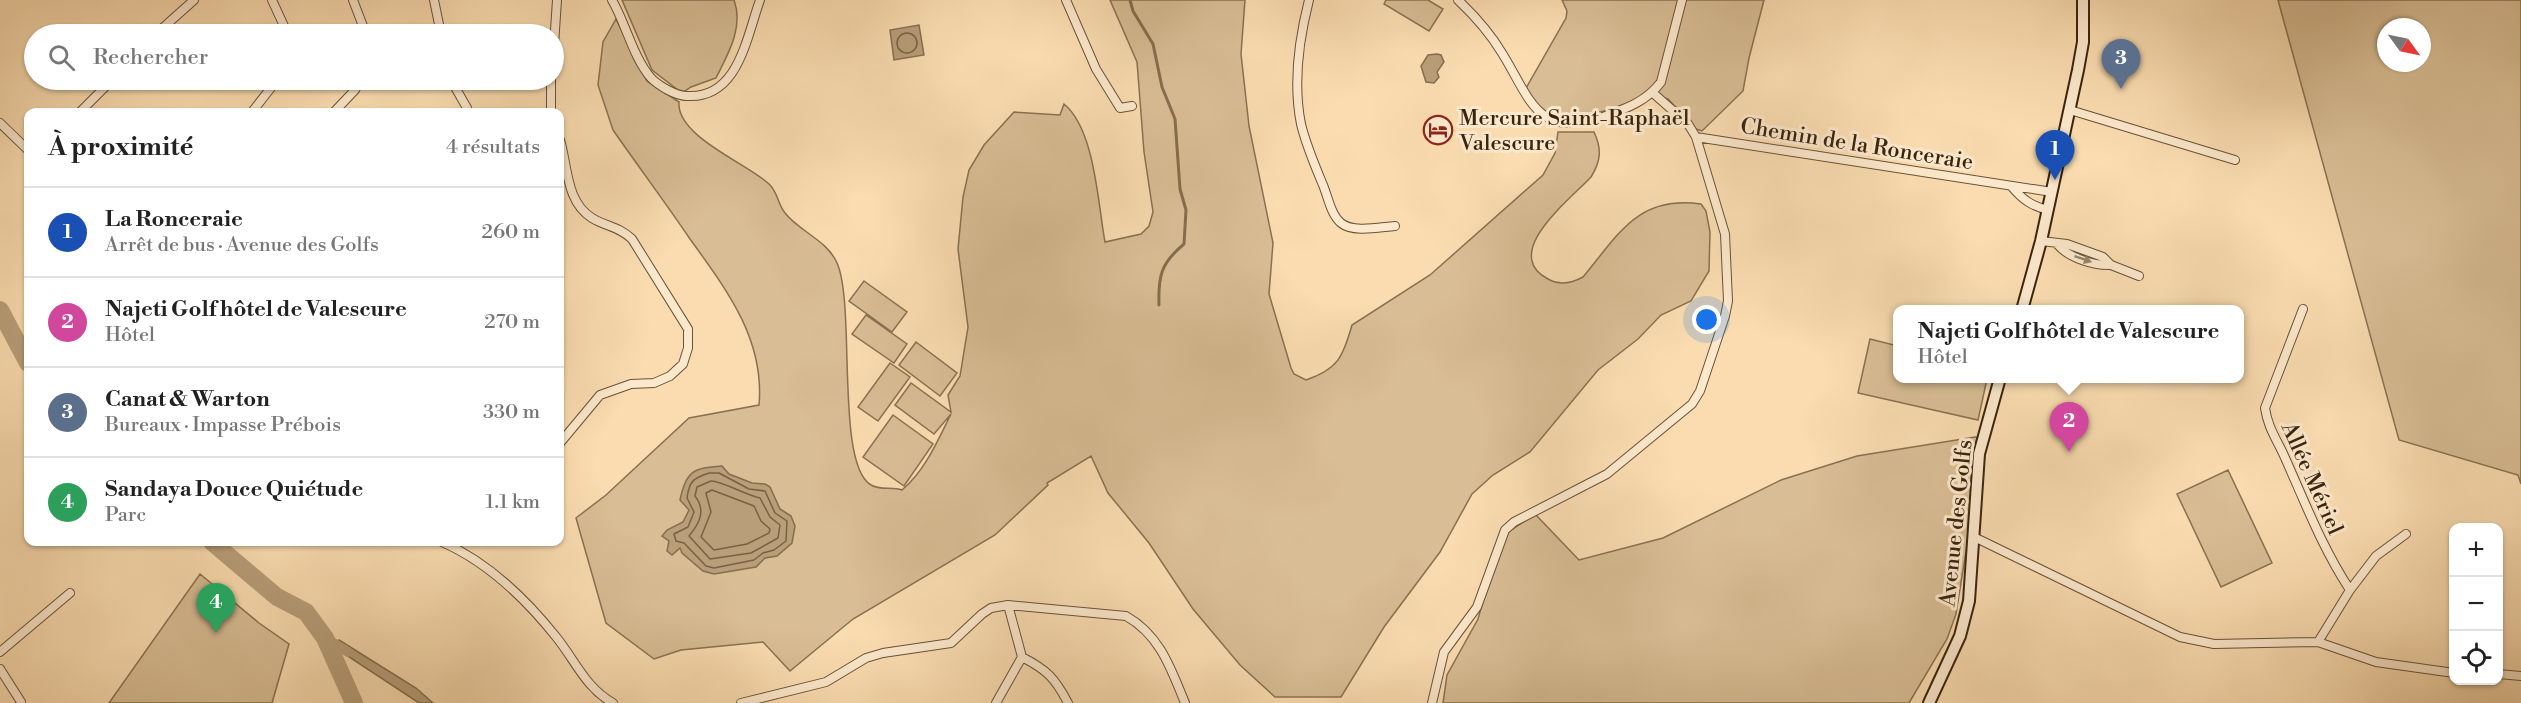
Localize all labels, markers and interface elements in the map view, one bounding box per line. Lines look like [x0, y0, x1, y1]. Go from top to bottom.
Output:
north arrow [2377, 18, 2431, 72]
search box [24, 24, 564, 90]
pin: 3 [2102, 40, 2140, 89]
icon: search [45, 41, 78, 74]
text: Rechercher [93, 44, 208, 71]
place label: Mercure Saint-Raphaël Valescure [1458, 105, 1690, 157]
street label: Chemin de la Ronceraie [1738, 113, 1975, 176]
hotel icon: Mercure Saint-Raphaël Valescure [1422, 114, 1454, 146]
pin: 1 [2036, 130, 2074, 180]
text: À proximité [48, 131, 193, 163]
text: 4 résultats [446, 135, 540, 160]
text: La Ronceraie [105, 206, 243, 233]
text: 1 [63, 220, 72, 245]
text: 260 m [482, 220, 540, 245]
text: Arrêt de bus · Avenue des Golfs [105, 233, 379, 258]
one-way arrow [2074, 255, 2092, 265]
text: Najeti Golf hôtel de Valescure [105, 296, 407, 323]
your location [1692, 305, 1721, 334]
popup [1893, 305, 2244, 383]
text: 2 [61, 310, 74, 335]
text: 270 m [484, 310, 540, 335]
text: Najeti Golf hôtel de Valescure [1918, 318, 2219, 345]
text: Hôtel [105, 323, 155, 348]
text: Hôtel [1918, 345, 1968, 370]
text: Canat & Warton [105, 386, 270, 413]
text: 3 [61, 400, 74, 425]
text: 330 m [483, 400, 540, 425]
pin: 2 [2050, 402, 2088, 452]
text: Bureaux · Impasse Prébois [105, 413, 341, 438]
street label: Allée Mériel [2274, 417, 2349, 539]
street label: Avenue des Golfs [1934, 438, 1979, 609]
text: Sandaya Douce Quiétude [105, 476, 363, 503]
text: 4 [61, 490, 74, 515]
text: 1.1 km [486, 490, 540, 515]
text: Parc [105, 503, 146, 528]
map controls [2449, 523, 2503, 685]
button: + [2449, 523, 2503, 577]
button: − [2449, 577, 2503, 631]
pin: 4 [196, 584, 236, 633]
button: locate [2449, 631, 2503, 685]

